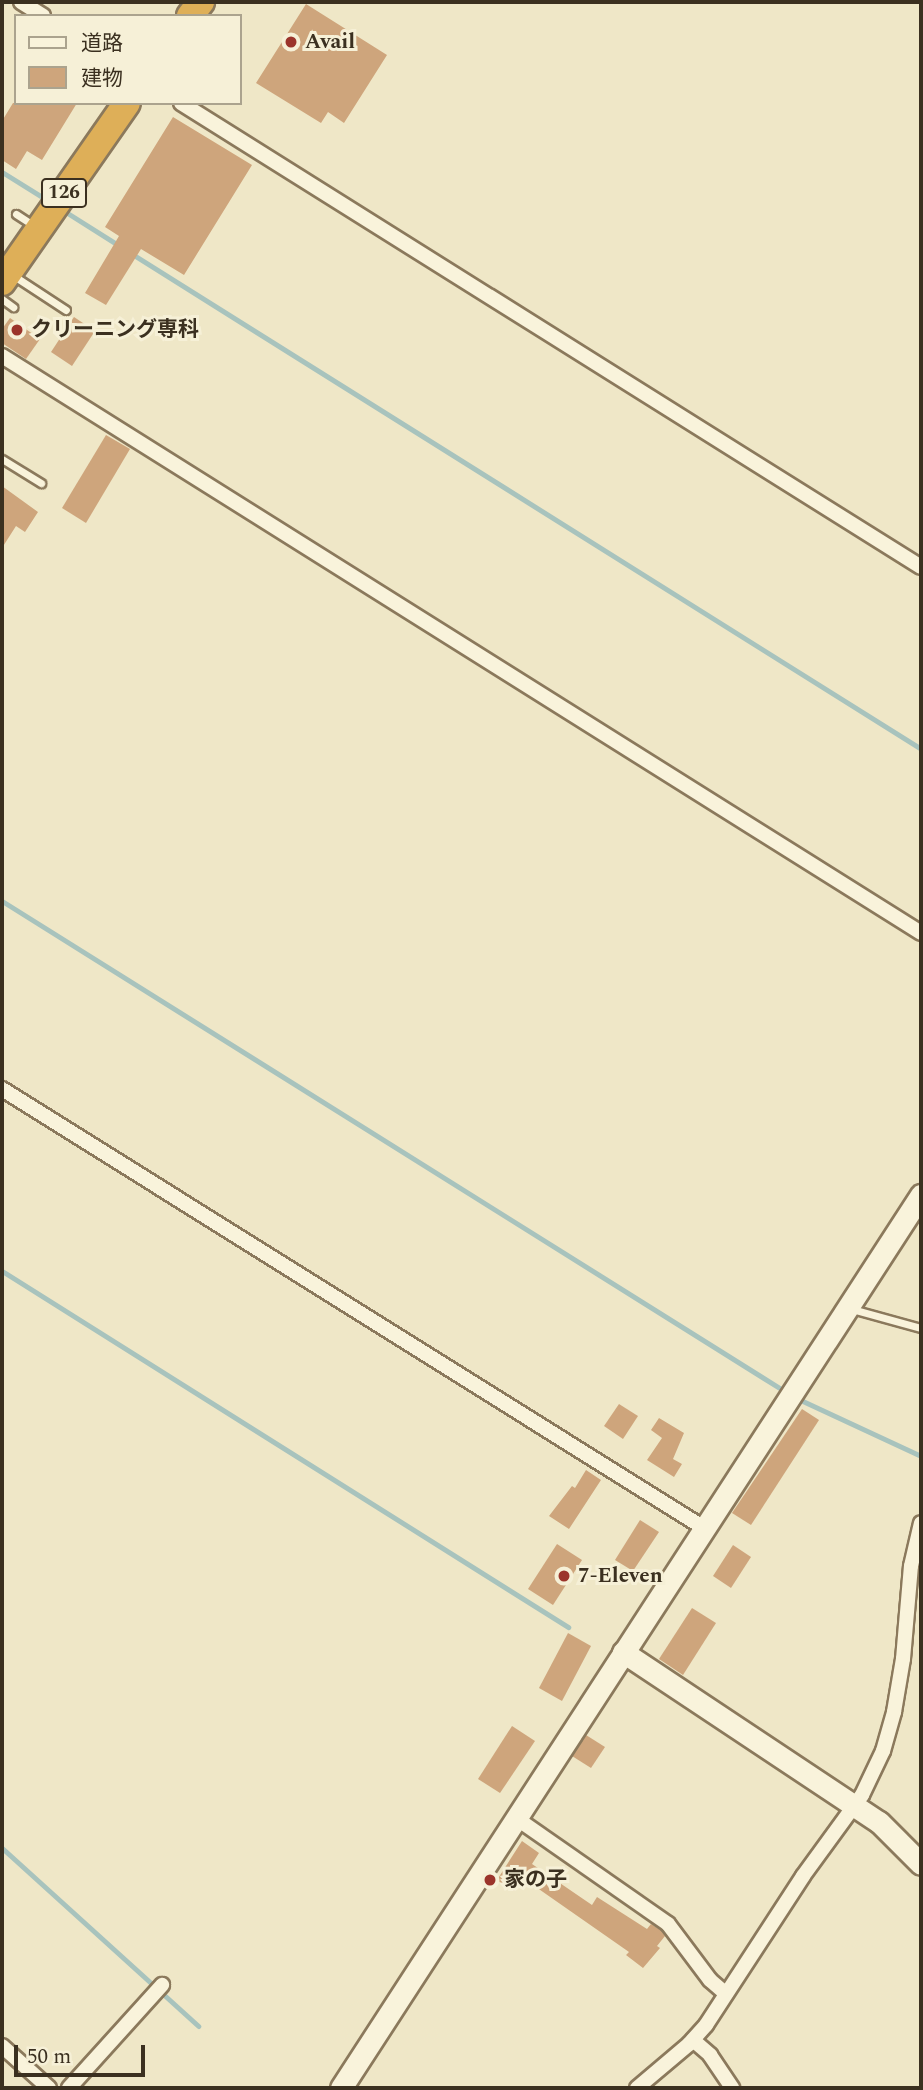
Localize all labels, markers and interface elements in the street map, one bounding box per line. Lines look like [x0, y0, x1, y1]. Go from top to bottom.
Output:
legend [14, 14, 242, 105]
text: 道路 [81, 28, 123, 60]
place label: Avail [305, 29, 355, 55]
marker: Avail [283, 34, 299, 50]
text: 建物 [81, 63, 123, 95]
road number: 126 [40, 178, 88, 209]
place label: クリーニング専科 [31, 317, 199, 343]
marker: クリーニング専科 [9, 322, 25, 338]
place label: 7-Eleven [578, 1563, 663, 1589]
marker: 7-Eleven [556, 1568, 572, 1584]
place label: 家の子 [504, 1867, 567, 1893]
marker: 家の子 [482, 1872, 498, 1888]
scale bar [18, 2030, 149, 2074]
text: 50 m [27, 2041, 71, 2073]

